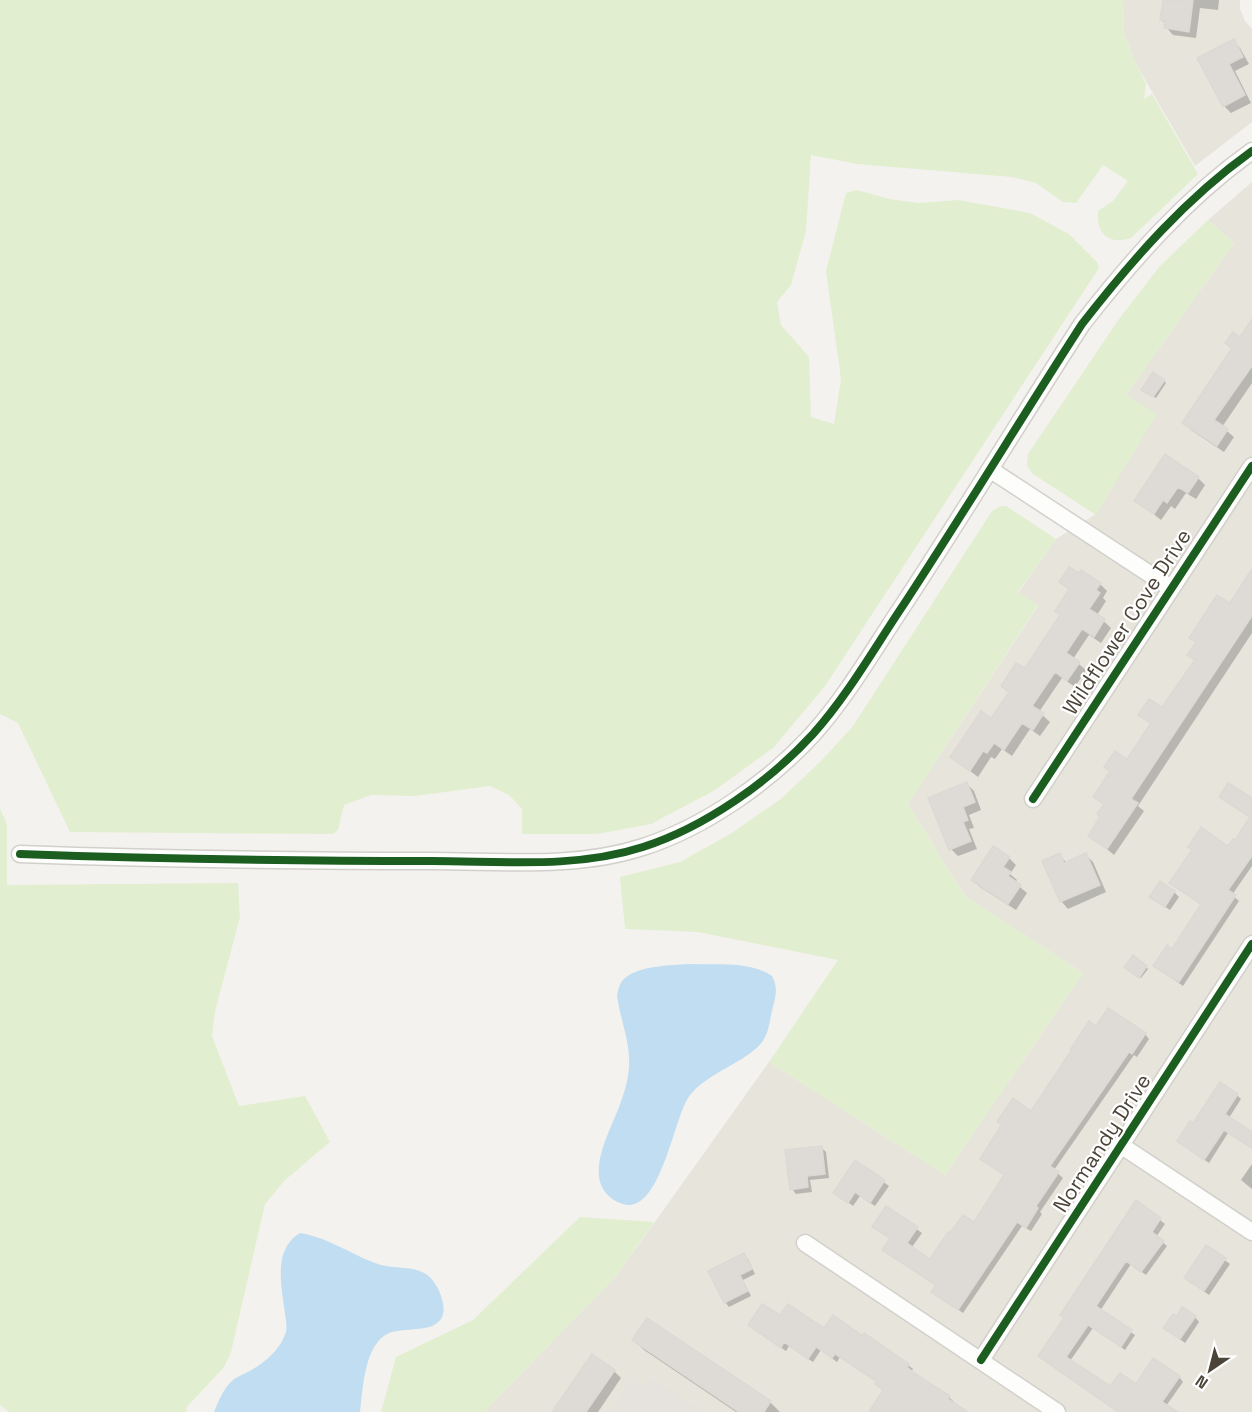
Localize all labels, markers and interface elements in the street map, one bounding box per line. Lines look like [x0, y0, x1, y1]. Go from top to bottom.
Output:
street label: Wildflower Cove Drive [1056, 524, 1197, 720]
street label: Normandy Drive [1047, 1068, 1156, 1217]
north arrow [1180, 1340, 1240, 1400]
text: N [1191, 1370, 1212, 1394]

